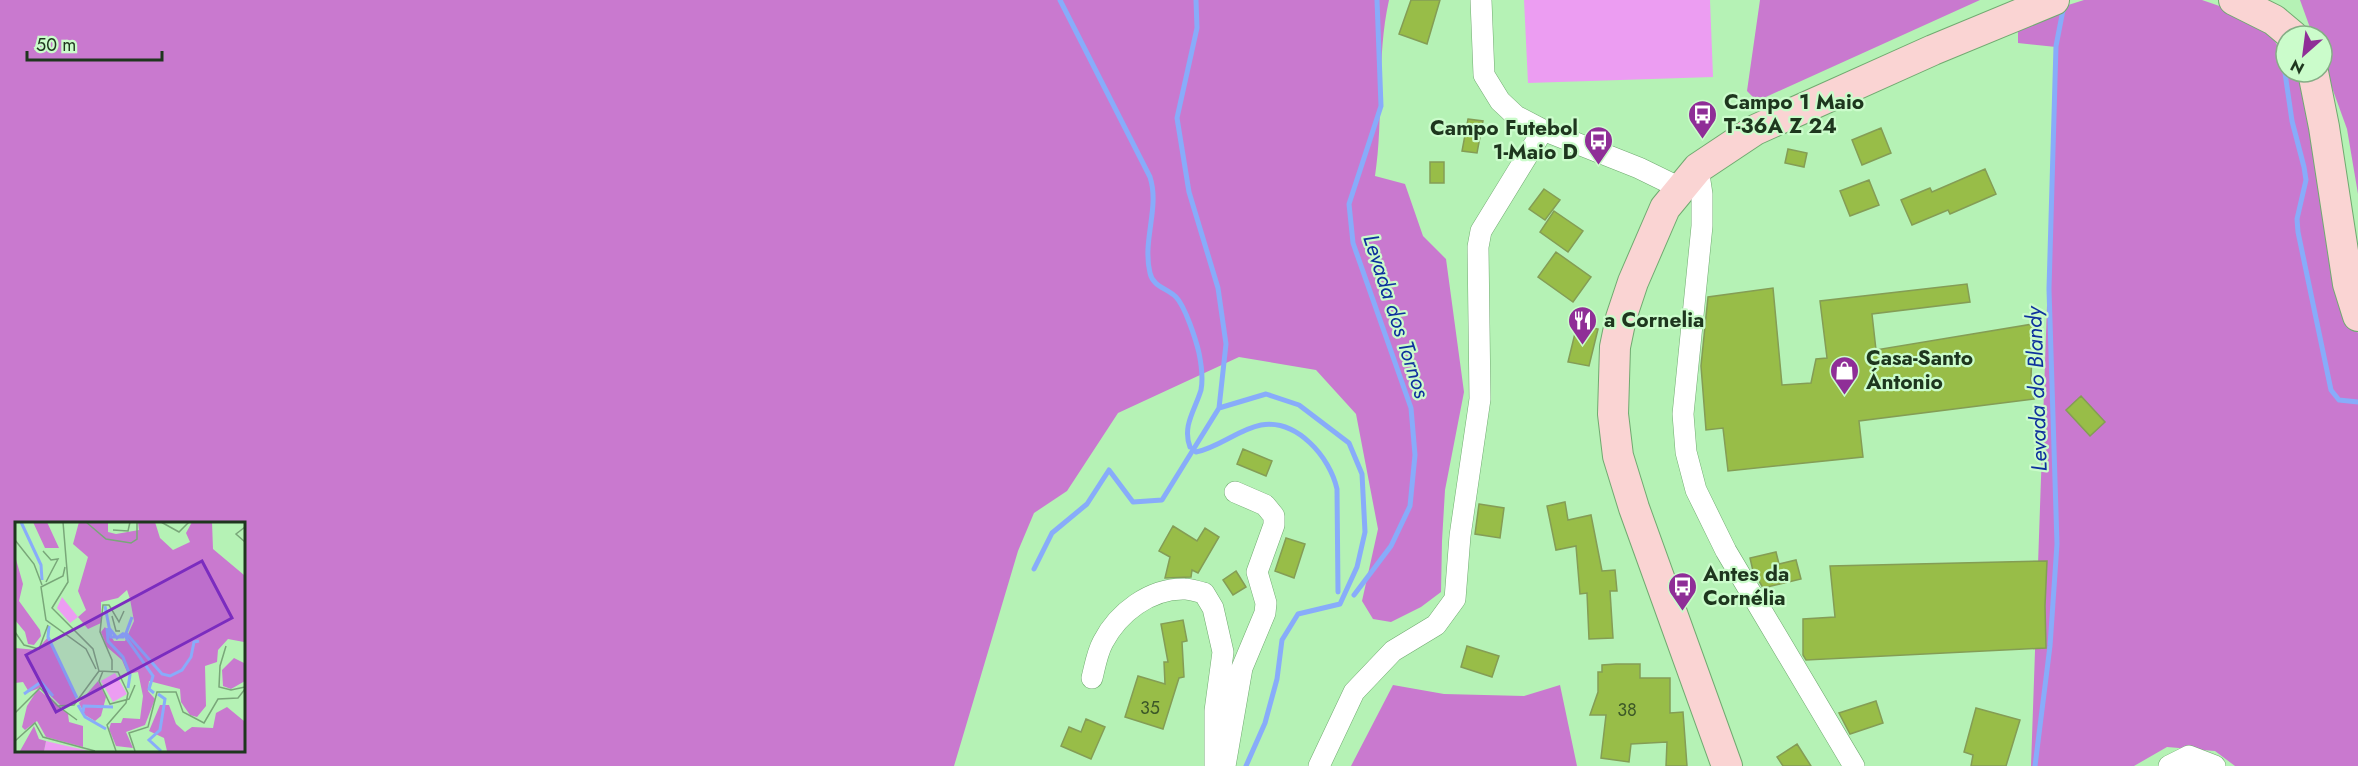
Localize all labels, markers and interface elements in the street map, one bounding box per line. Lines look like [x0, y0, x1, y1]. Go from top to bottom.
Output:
scale bar [27, 24, 162, 62]
north arrow [2274, 24, 2334, 84]
text: 50 m [36, 32, 76, 58]
text: N [2286, 54, 2308, 80]
place label: Campo 1 Maio T-36A Z 24 [1724, 87, 1864, 141]
bus stop icon: Campo 1 Maio T-36A Z 24 [1687, 98, 1719, 140]
place label: Campo Futebol 1-Maio D [1430, 113, 1578, 167]
bus stop icon: Campo Futebol 1-Maio D [1583, 124, 1615, 166]
water label: Levada dos Tornos [1356, 230, 1439, 402]
restaurant icon: a Cornelia [1567, 304, 1599, 346]
water label: Levada do Blandy [2017, 304, 2055, 472]
place label: a Cornelia [1604, 305, 1704, 335]
place label: Casa-Santo Ántonio [1865, 343, 1973, 397]
shop icon: Casa-Santo Ántonio [1829, 354, 1861, 396]
inset map [15, 522, 244, 751]
place label: Antes da Cornélia [1702, 559, 1789, 613]
bus stop icon: Antes da Cornélia [1666, 570, 1698, 612]
house number: 35 [1140, 695, 1160, 721]
house number: 38 [1617, 697, 1637, 723]

